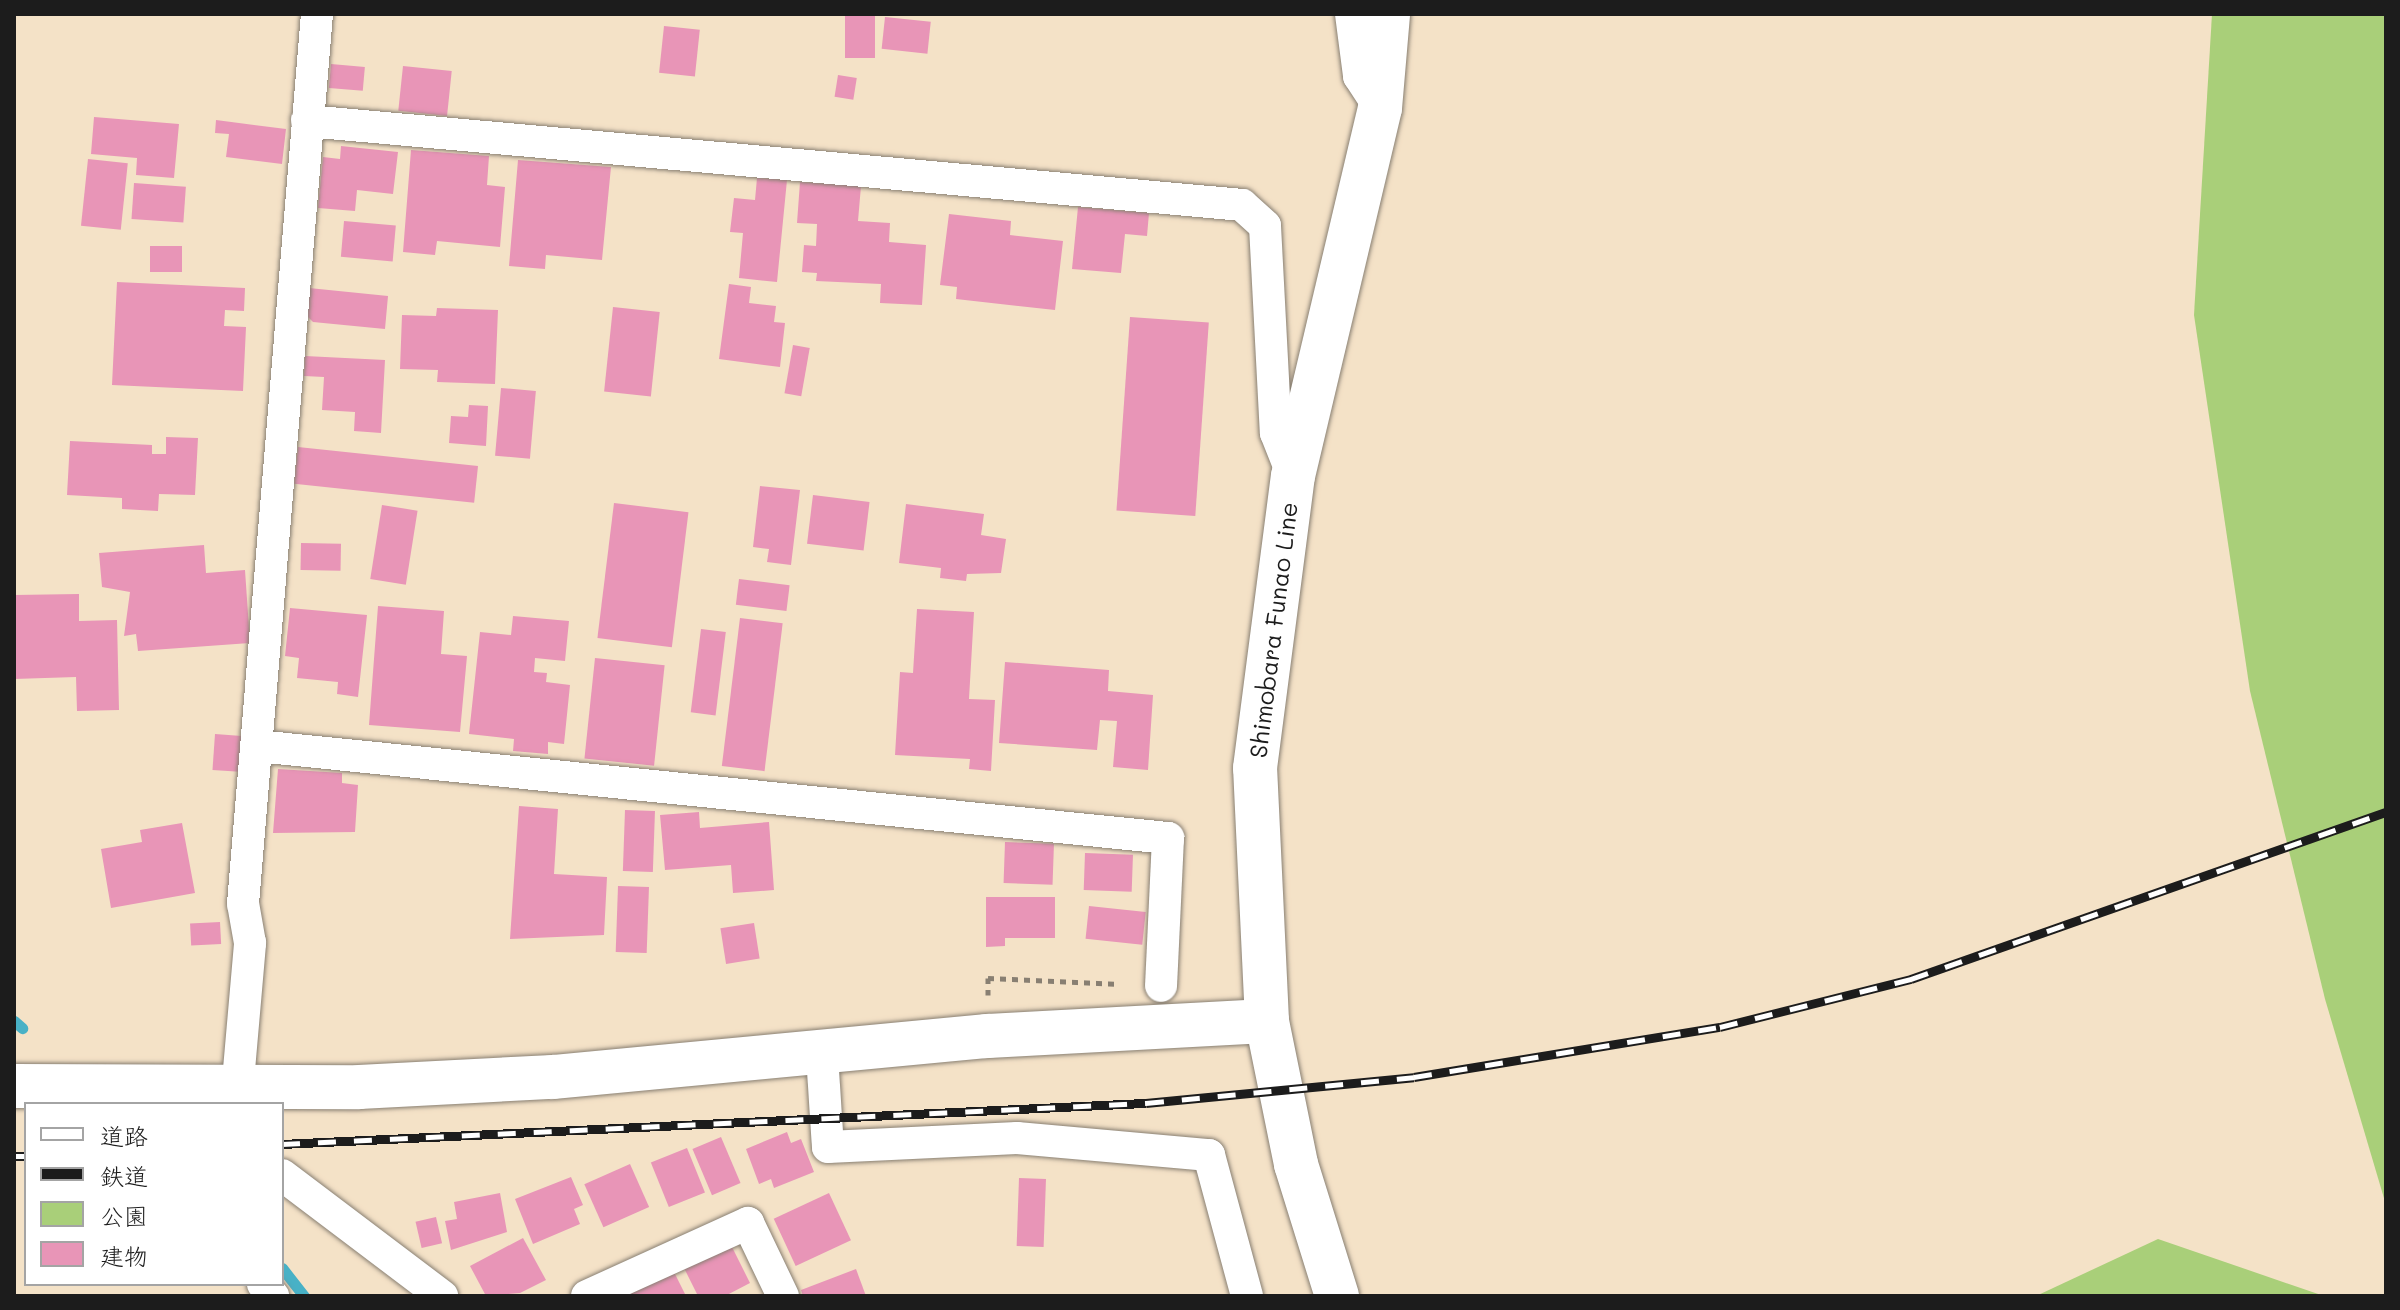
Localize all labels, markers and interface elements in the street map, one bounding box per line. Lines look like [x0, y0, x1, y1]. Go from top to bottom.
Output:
street label: Shimobara Funao Line [1243, 500, 1303, 760]
legend [24, 1102, 284, 1286]
text: 道路 [100, 1120, 148, 1151]
text: 鉄道 [100, 1160, 148, 1191]
text: 公園 [100, 1200, 148, 1231]
text: 建物 [100, 1240, 148, 1271]

